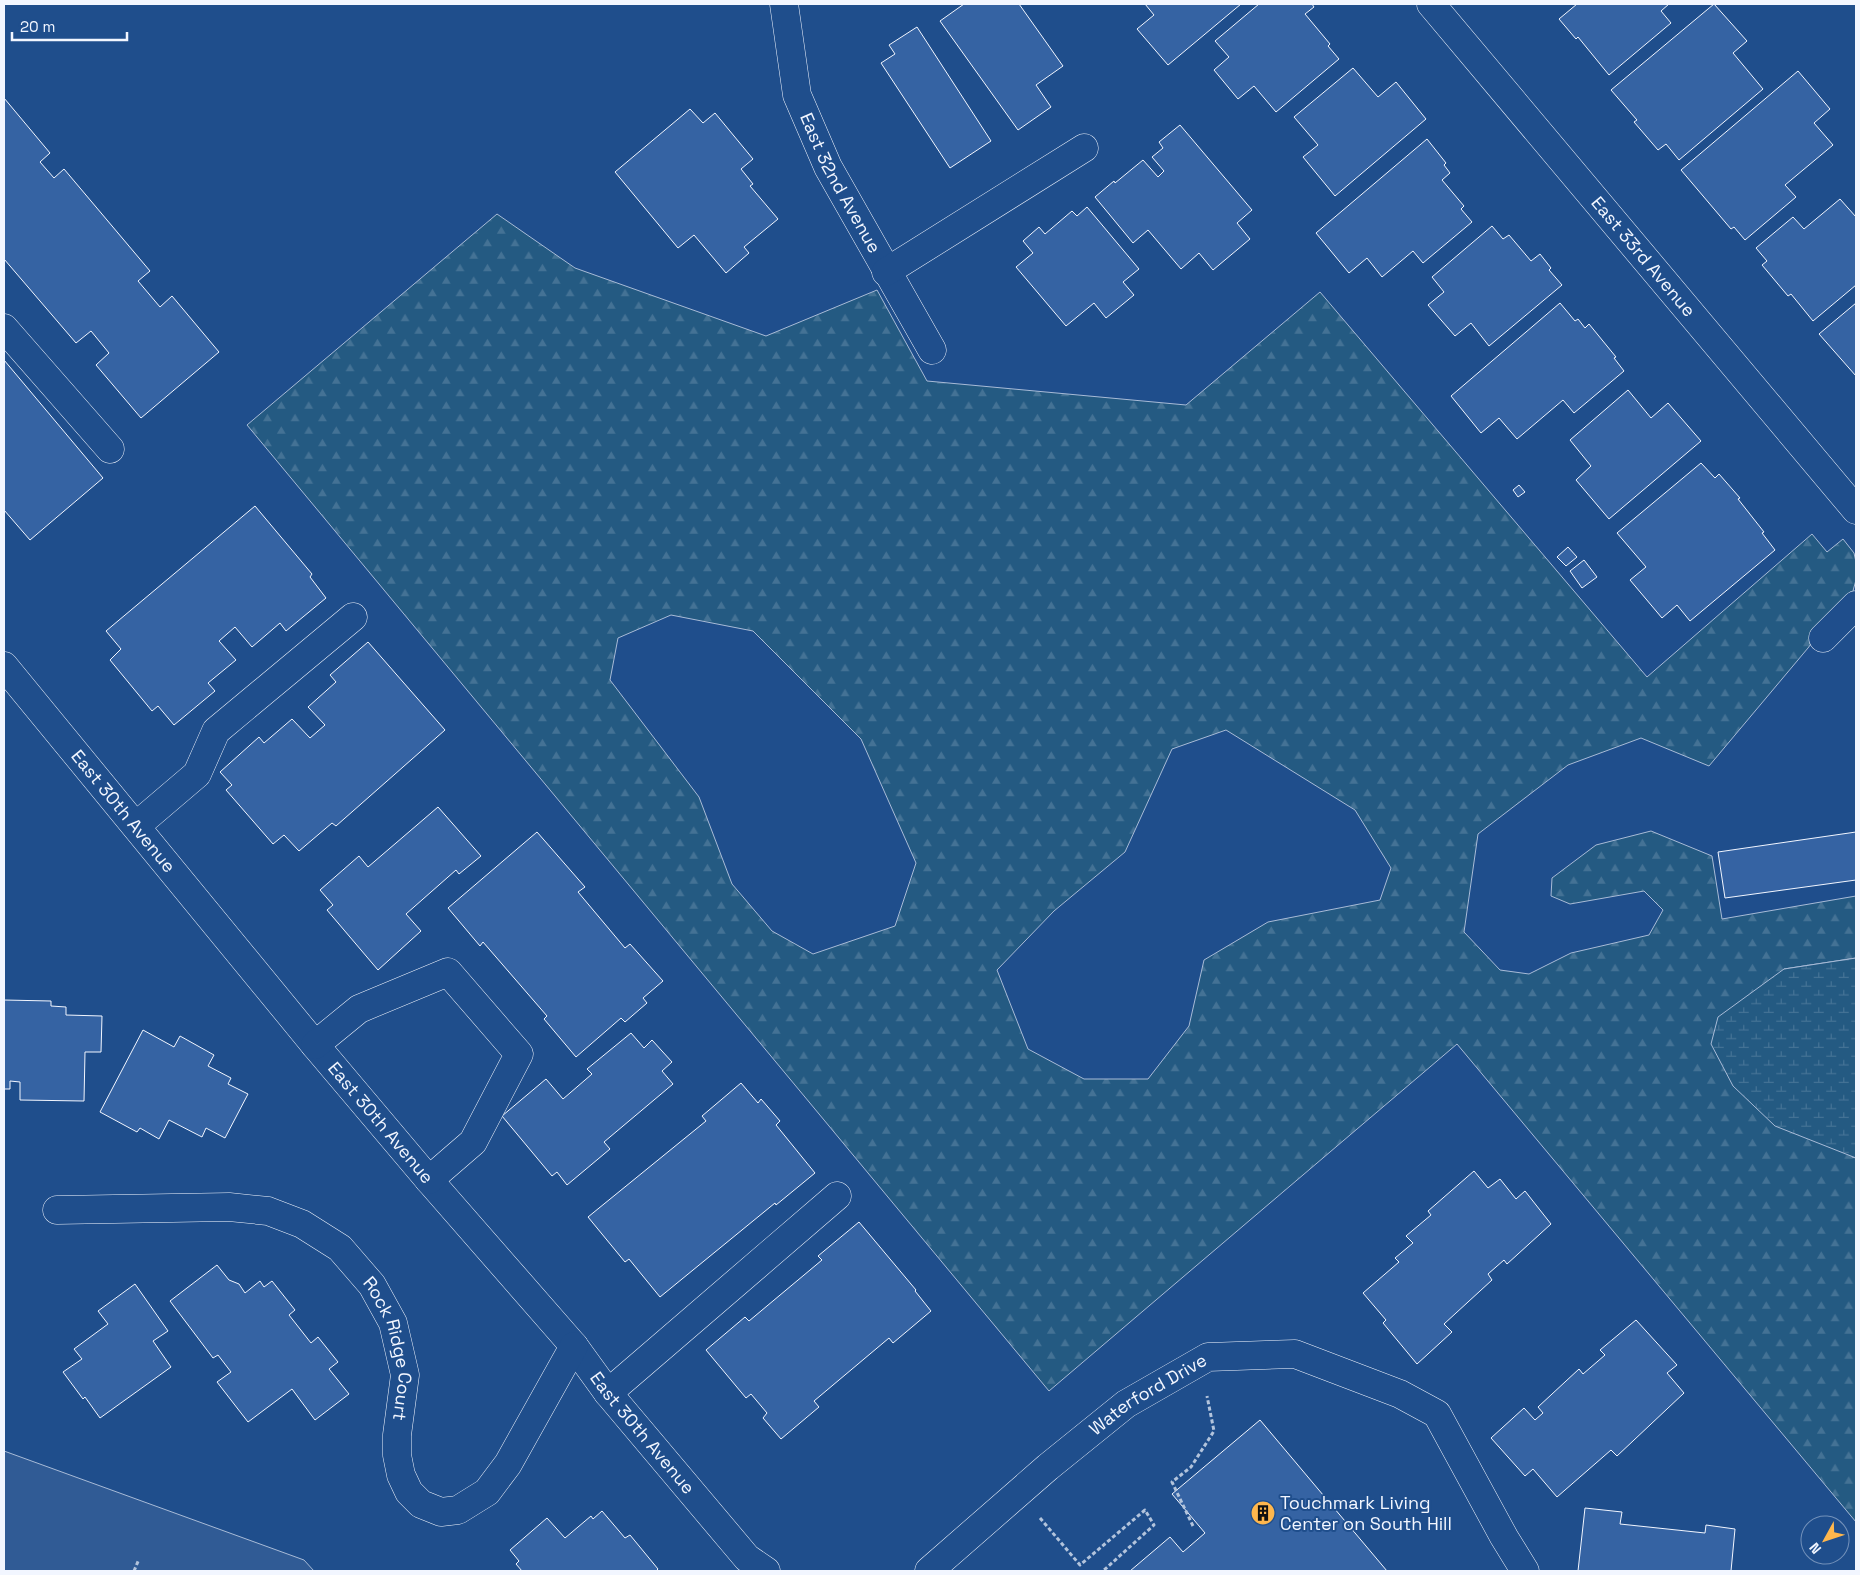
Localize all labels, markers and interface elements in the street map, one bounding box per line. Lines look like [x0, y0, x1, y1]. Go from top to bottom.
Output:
scale bar [12, 10, 128, 42]
text: 20 m [20, 17, 55, 36]
street label: East 32nd Avenue [795, 109, 886, 257]
street label: East 33rd Avenue [1586, 191, 1701, 321]
street label: East 30th Avenue [66, 745, 181, 877]
street label: East 30th Avenue [323, 1057, 439, 1188]
street label: Rock Ridge Court [359, 1271, 417, 1422]
street label: Waterford Drive [1084, 1348, 1211, 1440]
street label: East 30th Avenue [585, 1367, 700, 1499]
place label: Touchmark Living Center on South Hill [1280, 1491, 1452, 1535]
building icon: Touchmark Living Center on South Hill [1250, 1500, 1276, 1526]
north arrow [1800, 1515, 1850, 1565]
text: N [1805, 1539, 1825, 1558]

